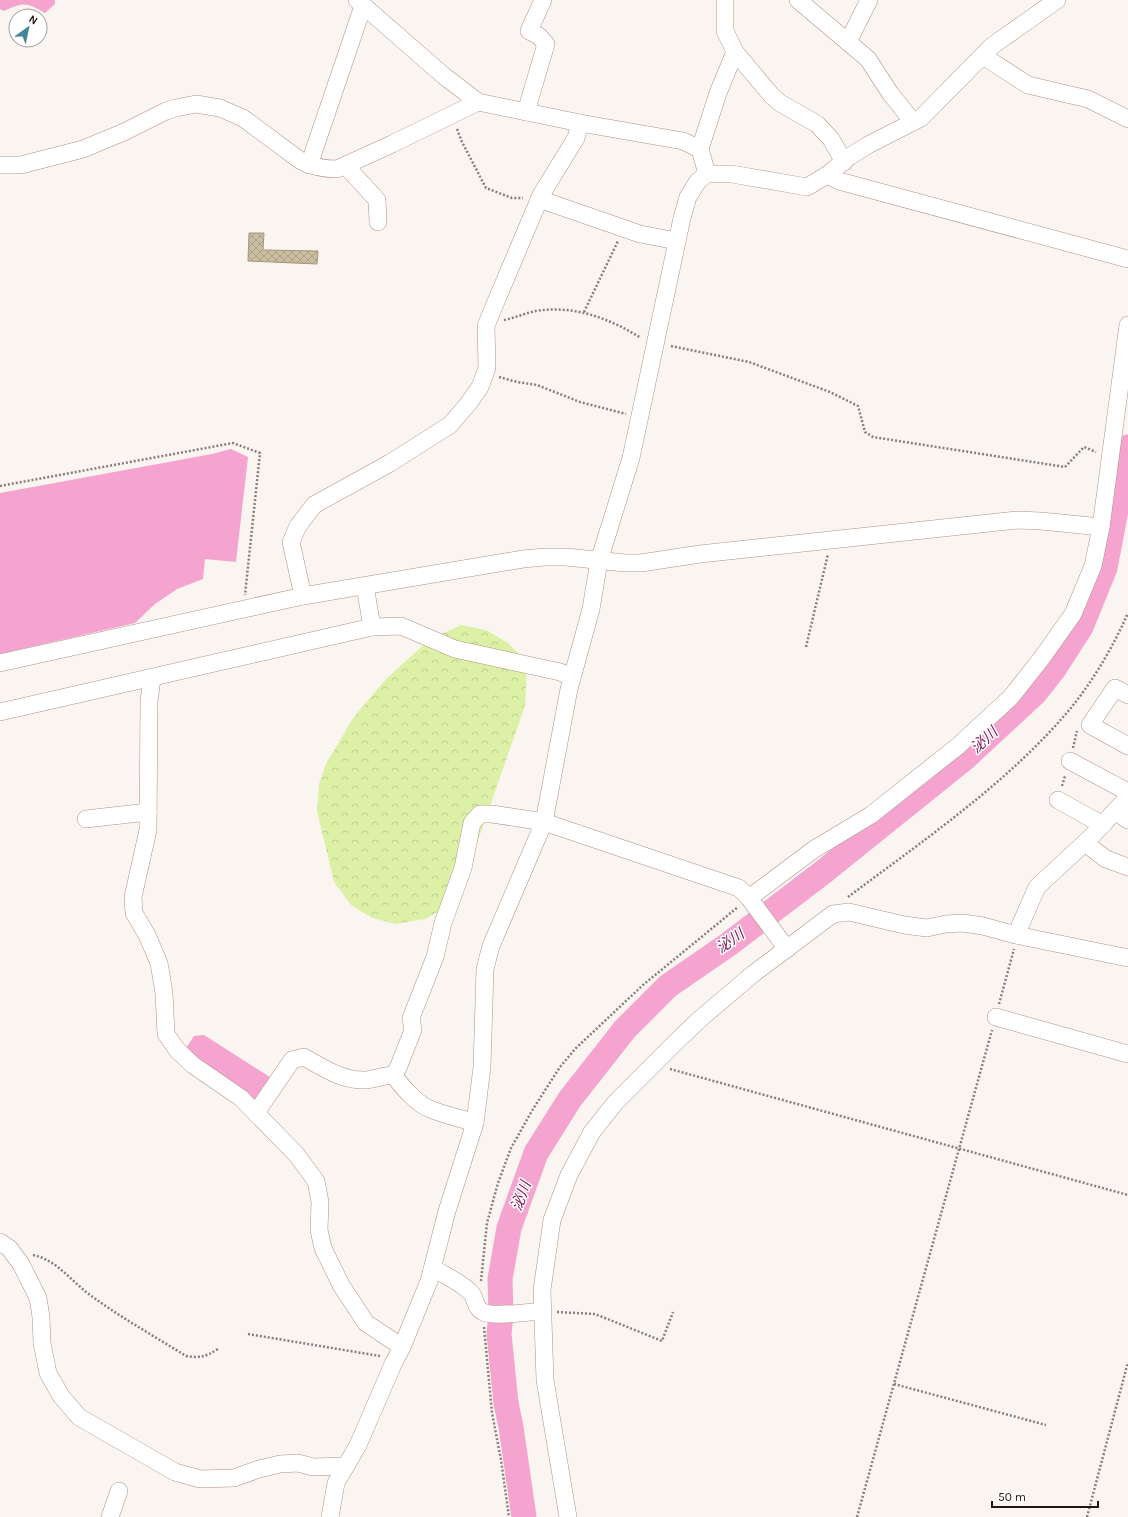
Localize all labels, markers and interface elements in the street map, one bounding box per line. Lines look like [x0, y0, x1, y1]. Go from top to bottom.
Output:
north arrow [8, 8, 48, 48]
text: N [26, 12, 40, 28]
water label: 泌川 [967, 722, 1003, 757]
water label: 泌川 [713, 924, 749, 957]
water label: 泌川 [507, 1177, 535, 1213]
scale bar [992, 1483, 1098, 1509]
text: 50 m [998, 1490, 1026, 1504]

